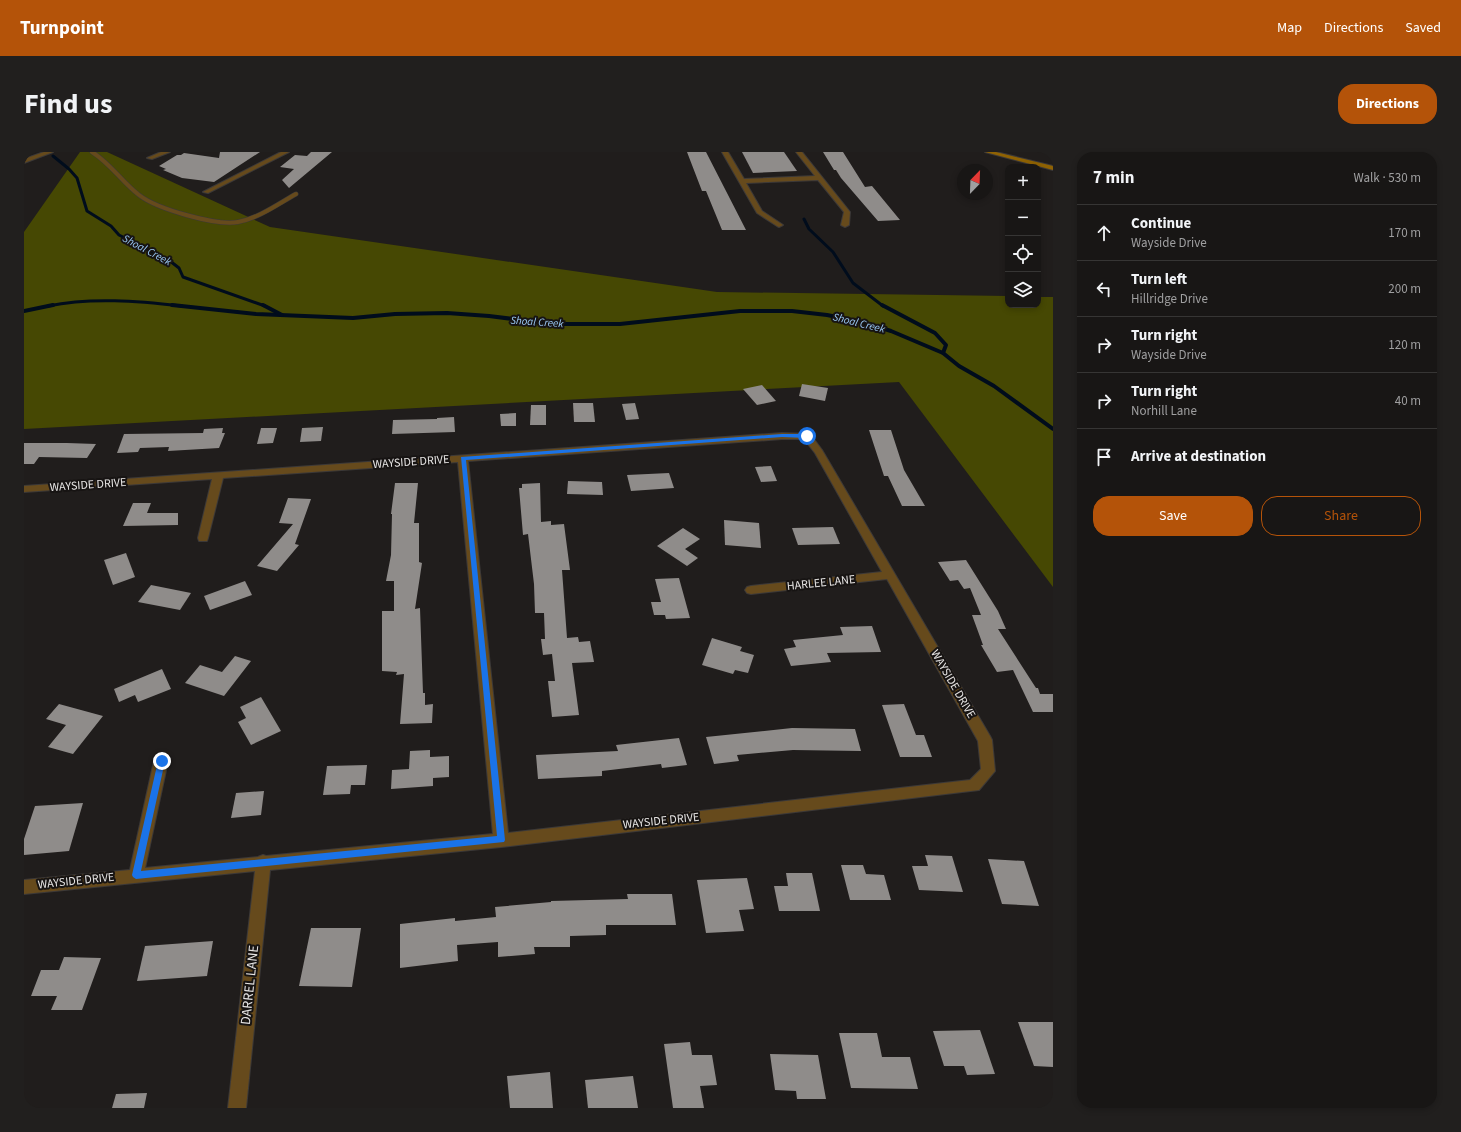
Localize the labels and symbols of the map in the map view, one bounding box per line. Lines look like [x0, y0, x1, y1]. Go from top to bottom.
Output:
north arrow [957, 164, 993, 200]
water label: Shoal Creek [120, 231, 175, 269]
water label: Shoal Creek [831, 309, 887, 337]
water label: Shoal Creek [510, 313, 565, 331]
route start [798, 427, 816, 445]
street label: WAYSIDE DRIVE [372, 451, 450, 473]
street label: WAYSIDE DRIVE [49, 474, 127, 496]
street label: HARLEE LANE [786, 571, 856, 595]
street label: WAYSIDE DRIVE [926, 646, 980, 722]
route end [153, 752, 171, 770]
street label: WAYSIDE DRIVE [622, 809, 700, 833]
street label: WAYSIDE DRIVE [37, 869, 115, 893]
street label: DARREL LANE [236, 944, 264, 1026]

